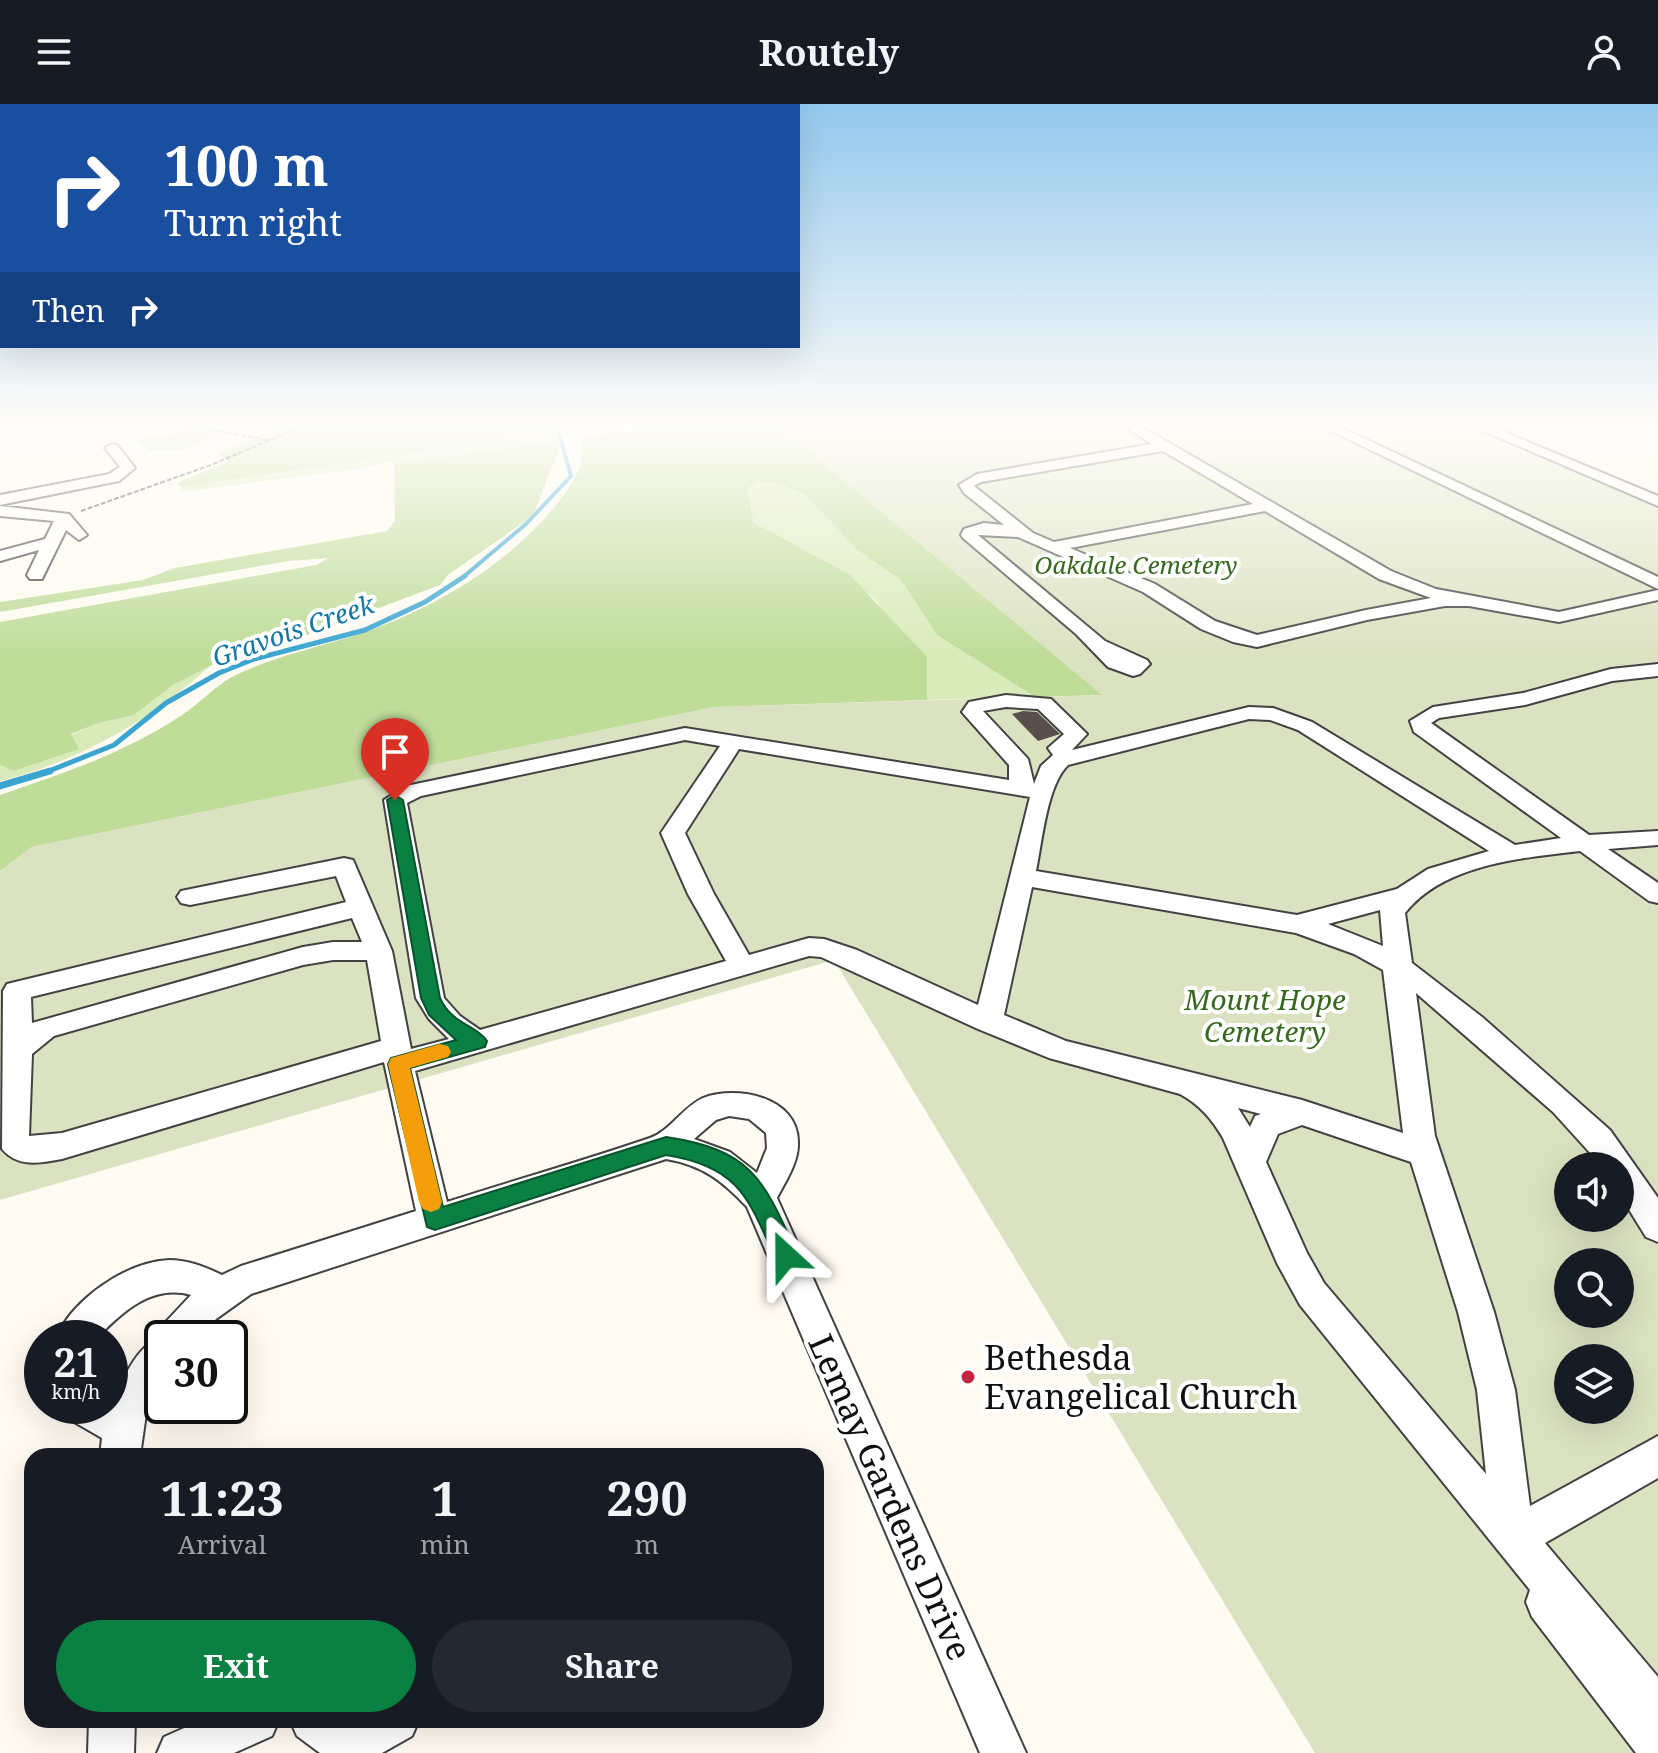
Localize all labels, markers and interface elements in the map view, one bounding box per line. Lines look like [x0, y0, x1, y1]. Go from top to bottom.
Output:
text: Routely [759, 28, 899, 77]
icon: menu [32, 30, 76, 74]
icon: person [1582, 30, 1626, 74]
text: 100 m [164, 126, 329, 202]
icon: right [32, 136, 136, 240]
text: Turn right [164, 198, 342, 247]
icon: right [121, 288, 165, 332]
text: Then [32, 290, 105, 331]
park label: Oakdale Cemetery [1035, 548, 1237, 581]
water label: Gravois Creek [207, 585, 380, 675]
pin [361, 718, 429, 800]
icon: arrive [373, 730, 417, 774]
park label: Mount Hope Cemetery [1183, 980, 1346, 1050]
map controls [1554, 1152, 1634, 1424]
button: sound [1554, 1152, 1634, 1232]
position arrow [744, 1214, 828, 1298]
button: search [1554, 1248, 1634, 1328]
speed limit sign: 30 [144, 1320, 248, 1424]
street label: Lemay Gardens Drive [798, 1327, 984, 1667]
text: 21 [53, 1334, 99, 1389]
place label: Bethesda Evangelical Church [984, 1334, 1297, 1419]
button: layers [1554, 1344, 1634, 1424]
marker: Bethesda Evangelical Church [959, 1368, 977, 1386]
text: km/h [51, 1378, 101, 1405]
text: 11:23 [160, 1465, 284, 1530]
text: 1 [431, 1465, 458, 1530]
text: 290 [606, 1465, 688, 1530]
text: Arrival [178, 1526, 266, 1562]
text: min [420, 1526, 470, 1562]
text: m [635, 1526, 659, 1562]
button: Exit [56, 1620, 416, 1712]
button: Share [432, 1620, 792, 1712]

